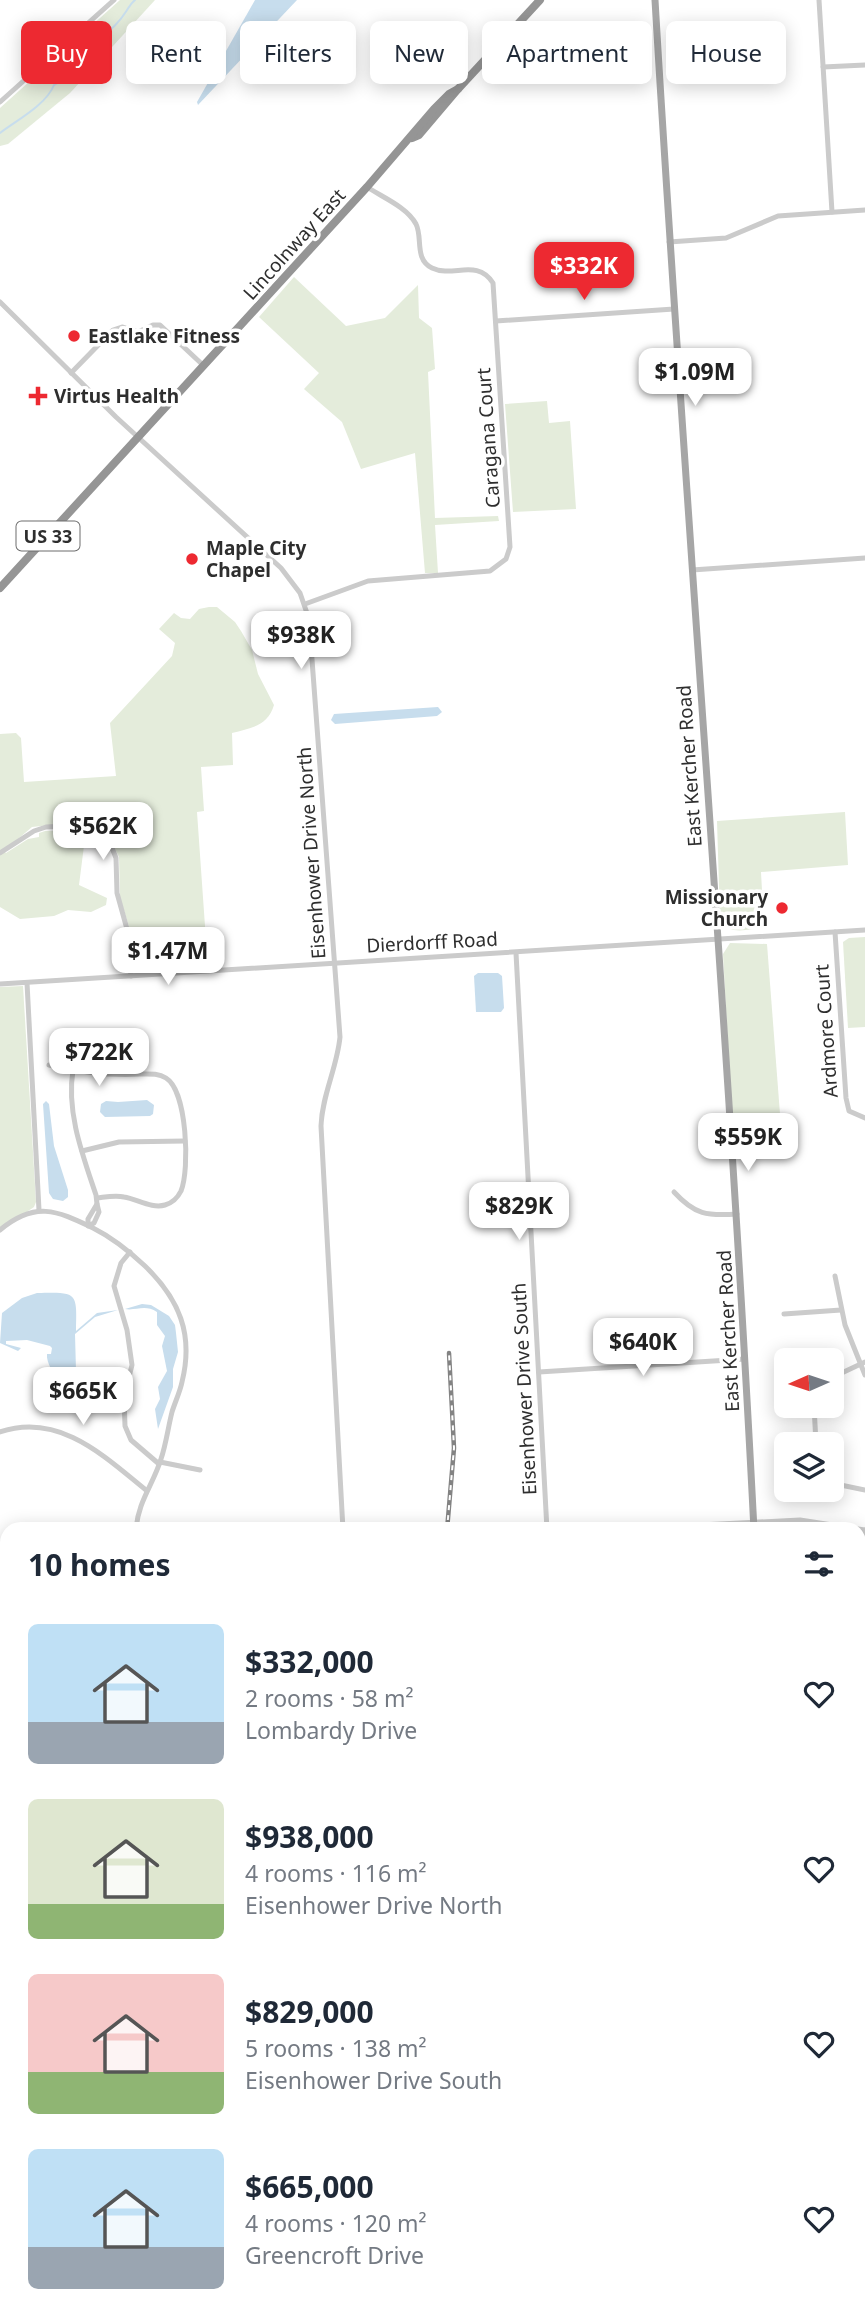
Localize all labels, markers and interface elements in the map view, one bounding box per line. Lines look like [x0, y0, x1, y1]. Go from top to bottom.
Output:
chip: Buy [21, 21, 112, 84]
chip: Rent [126, 21, 226, 84]
chip: Filters [240, 21, 356, 84]
chip: New [370, 21, 468, 84]
chip: Apartment [482, 21, 652, 84]
chip: House [666, 21, 786, 84]
street label: Lincolnway East [237, 183, 351, 305]
pin: $332K [535, 243, 633, 302]
text: $332K [550, 249, 618, 281]
place label: Eastlake Fitness [88, 323, 240, 349]
marker: Eastlake Fitness [66, 328, 82, 344]
pin: $1.09M [638, 348, 752, 408]
text: $1.09M [655, 355, 735, 387]
street label: Caragana Court [470, 367, 506, 509]
place label: Virtus Health [54, 383, 179, 409]
marker: Virtus Health [28, 386, 48, 406]
road number: US 33 [16, 522, 80, 550]
place label: Maple City Chapel [206, 535, 306, 583]
marker: Maple City Chapel [184, 551, 200, 567]
pin: $938K [252, 612, 350, 671]
text: $938K [267, 618, 335, 650]
street label: East Kercher Road [670, 684, 708, 848]
street label: Eisenhower Drive North [291, 746, 331, 960]
pin: $562K [54, 802, 152, 862]
text: $562K [69, 809, 137, 841]
place label: Missionary Church [665, 884, 768, 932]
marker: Missionary Church [774, 900, 790, 916]
street label: Dierdorff Road [366, 926, 498, 958]
pin: $1.47M [111, 928, 225, 987]
text: $1.47M [128, 934, 208, 966]
street label: Ardmore Court [808, 963, 844, 1099]
pin: $722K [50, 1028, 148, 1088]
text: $722K [65, 1035, 133, 1067]
pin: $559K [699, 1114, 797, 1173]
text: $559K [714, 1120, 782, 1152]
pin: $829K [470, 1182, 568, 1242]
text: $829K [485, 1189, 553, 1221]
street label: East Kercher Road [711, 1249, 745, 1413]
street label: Eisenhower Drive South [505, 1282, 543, 1496]
pin: $640K [594, 1318, 692, 1378]
text: $640K [609, 1325, 677, 1357]
north arrow [774, 1348, 844, 1418]
map controls [774, 1348, 844, 1502]
pin: $665K [34, 1368, 132, 1427]
text: $665K [49, 1374, 117, 1406]
button: layers [774, 1432, 844, 1502]
text: 10 homes [28, 1544, 171, 1585]
icon: filters [800, 1545, 838, 1583]
text: $332,000 [245, 1641, 374, 1682]
icon: home [84, 1652, 168, 1736]
icon: heart [800, 1675, 838, 1713]
text: 2 rooms · 58 m² [245, 1682, 414, 1714]
text: Lombardy Drive [245, 1714, 417, 1746]
text: $938,000 [245, 1816, 374, 1857]
icon: home [84, 1827, 168, 1911]
icon: heart [800, 1850, 838, 1888]
text: 4 rooms · 116 m² [245, 1857, 427, 1889]
text: Eisenhower Drive North [245, 1889, 502, 1921]
text: $829,000 [245, 1991, 374, 2032]
icon: home [84, 2002, 168, 2086]
icon: heart [800, 2025, 838, 2063]
text: 5 rooms · 138 m² [245, 2032, 427, 2064]
text: Eisenhower Drive South [245, 2064, 502, 2096]
text: $665,000 [245, 2166, 374, 2207]
icon: home [84, 2177, 168, 2261]
icon: heart [800, 2200, 838, 2238]
text: 4 rooms · 120 m² [245, 2207, 427, 2239]
text: Greencroft Drive [245, 2239, 424, 2271]

